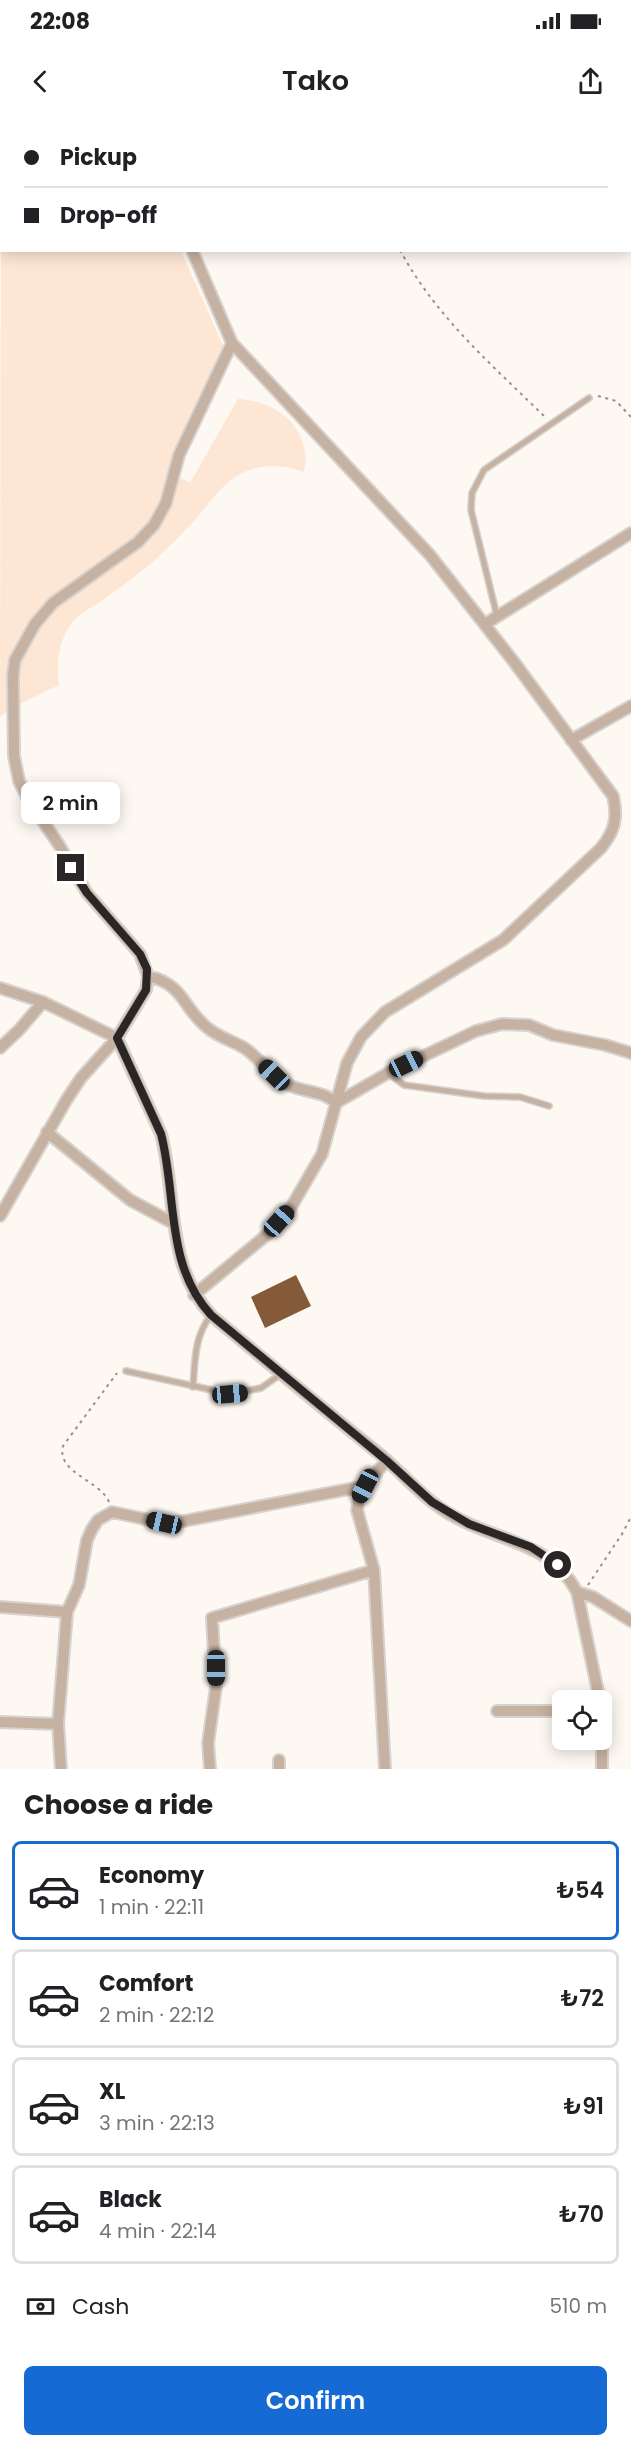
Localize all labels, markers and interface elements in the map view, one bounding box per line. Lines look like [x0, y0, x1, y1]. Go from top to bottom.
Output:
text: 22:08 [30, 6, 90, 37]
text: Tako [282, 62, 349, 99]
icon: back [24, 65, 57, 98]
icon: share [574, 65, 607, 98]
text: Pickup [60, 142, 137, 173]
text: Drop-off [60, 200, 157, 231]
callout: 2 min [22, 781, 121, 823]
text: 2 min [43, 789, 98, 817]
route end [57, 854, 84, 881]
car [386, 1048, 426, 1080]
car [255, 1056, 293, 1094]
car [260, 1202, 298, 1240]
car [211, 1383, 249, 1405]
car [349, 1466, 381, 1506]
car [144, 1510, 184, 1536]
route start [544, 1551, 571, 1578]
car [207, 1650, 225, 1686]
map controls [552, 1690, 612, 1750]
button: locate [552, 1690, 612, 1750]
text: Choose a ride [24, 1786, 213, 1823]
text: Economy [99, 1860, 204, 1891]
icon: car [27, 1864, 81, 1918]
text: ₺54 [557, 1875, 604, 1906]
text: 1 min · 22:11 [99, 1893, 204, 1921]
text: Comfort [99, 1968, 193, 1999]
icon: car [27, 1972, 81, 2026]
text: ₺72 [561, 1983, 604, 2014]
text: 2 min · 22:12 [99, 2001, 214, 2029]
text: XL [99, 2076, 125, 2107]
icon: car [27, 2080, 81, 2134]
text: ₺91 [564, 2091, 604, 2122]
text: 3 min · 22:13 [99, 2109, 215, 2137]
text: Black [99, 2184, 162, 2215]
icon: car [27, 2188, 81, 2242]
text: ₺70 [559, 2199, 604, 2230]
text: 4 min · 22:14 [99, 2217, 216, 2245]
icon: cash [24, 2290, 57, 2323]
text: Cash [72, 2291, 129, 2322]
text: 510 m [550, 2292, 607, 2320]
button: Confirm [24, 2366, 607, 2435]

